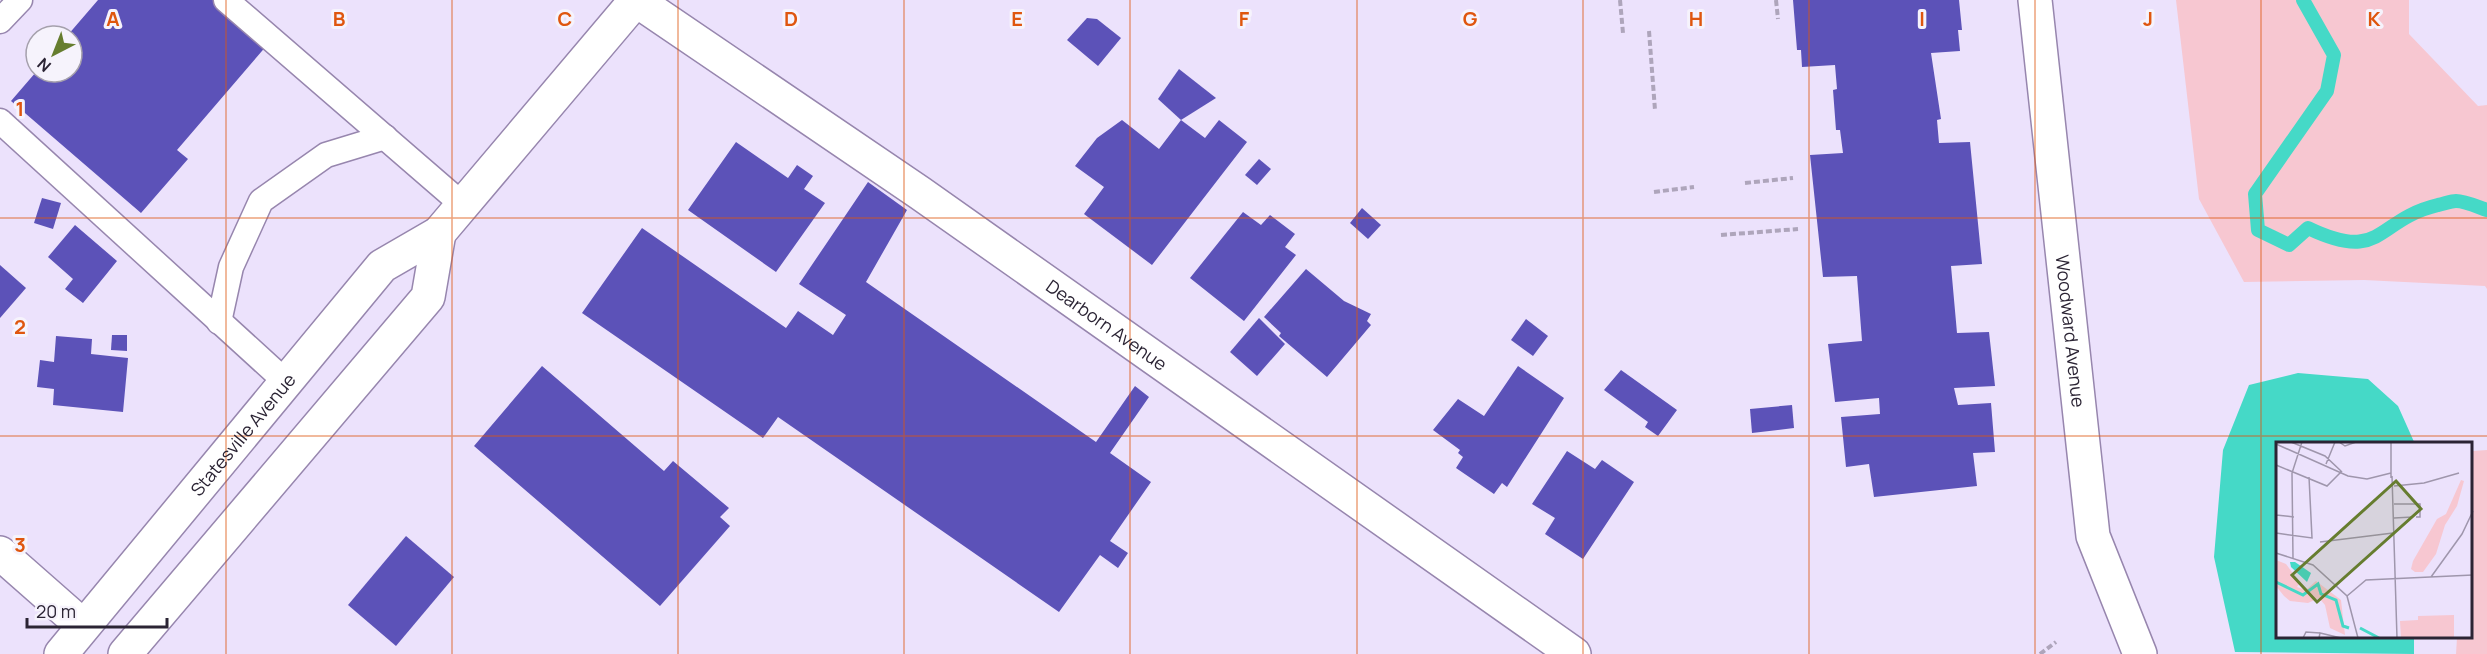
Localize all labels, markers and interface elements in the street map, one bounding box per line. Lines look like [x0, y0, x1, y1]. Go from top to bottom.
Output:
text: A [106, 5, 120, 32]
text: B [333, 5, 346, 32]
text: C [558, 5, 572, 32]
text: D [784, 5, 798, 32]
text: E [1011, 5, 1023, 32]
text: F [1239, 5, 1250, 32]
text: G [1463, 5, 1478, 32]
text: H [1689, 5, 1703, 32]
text: I [1919, 5, 1925, 32]
text: J [2143, 5, 2153, 32]
text: K [2368, 5, 2381, 32]
north arrow [24, 24, 84, 84]
text: N [32, 53, 56, 77]
text: 1 [16, 95, 24, 122]
street label: Woodward Avenue [2051, 254, 2091, 409]
street label: Dearborn Avenue [1042, 274, 1172, 376]
text: 2 [14, 313, 26, 340]
street label: Statesville Avenue [185, 368, 300, 501]
inset map [2276, 442, 2472, 639]
text: 3 [14, 531, 26, 558]
scale bar [27, 591, 166, 629]
text: 20 m [36, 599, 76, 623]

